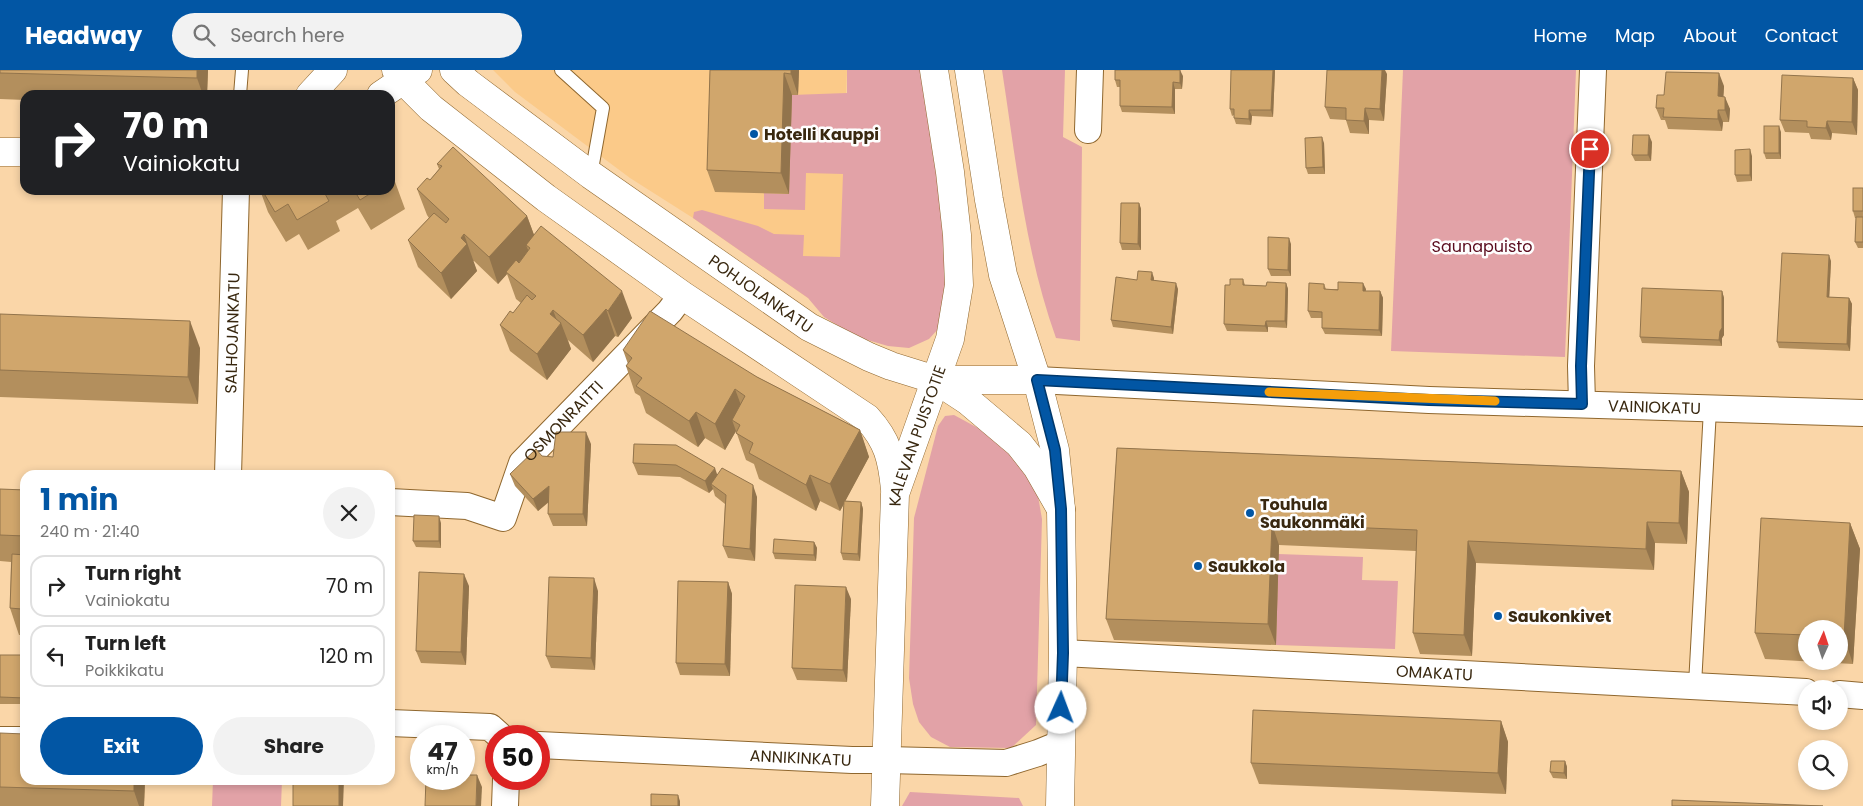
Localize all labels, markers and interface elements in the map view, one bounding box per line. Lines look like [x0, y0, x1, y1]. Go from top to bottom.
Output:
search box [172, 13, 522, 58]
text: Headway [25, 19, 142, 52]
icon: search [190, 21, 218, 49]
text: Search here [230, 22, 345, 49]
text: Home [1533, 23, 1587, 48]
text: Map [1615, 23, 1655, 48]
text: About [1683, 23, 1737, 48]
text: Contact [1765, 23, 1838, 48]
text: 70 m [123, 101, 209, 150]
icon: right [40, 110, 105, 175]
place label: Hotelli Kauppi [764, 123, 879, 146]
marker: Hotelli Kauppi [748, 128, 760, 140]
pin [1569, 128, 1611, 170]
icon: arrive [1576, 135, 1604, 163]
text: Vainiokatu [123, 148, 240, 179]
park label: Saunapuisto [1432, 235, 1532, 258]
street label: POHJOLANKATU [704, 249, 818, 339]
street label: SALHOJANKATU [219, 272, 246, 394]
street label: KALEVAN PUISTOTIE [884, 362, 952, 507]
street label: OSMONRAITTI [518, 376, 608, 467]
street label: VAINIOKATU [1607, 394, 1701, 420]
text: 1 min [40, 478, 118, 521]
button: close [323, 487, 375, 539]
place label: Touhula Saukonmäki [1260, 493, 1365, 534]
marker: Touhula Saukonmäki [1244, 507, 1256, 519]
text: 240 m · 21:40 [40, 520, 140, 543]
place label: Saukkola [1208, 555, 1285, 578]
text: Turn right [85, 560, 181, 587]
marker: Saukkola [1192, 560, 1204, 572]
icon: right [42, 572, 70, 600]
text: 70 m [326, 573, 373, 600]
text: Vainiokatu [85, 589, 170, 612]
place label: Saukonkivet [1508, 605, 1611, 628]
marker: Saukonkivet [1492, 610, 1504, 622]
north arrow [1798, 620, 1848, 670]
map controls [1798, 620, 1848, 790]
text: Turn left [85, 630, 166, 657]
icon: left [42, 642, 70, 670]
text: 120 m [319, 643, 373, 670]
text: Poikkikatu [85, 659, 164, 682]
street label: OMAKATU [1395, 659, 1474, 687]
button: sound [1798, 680, 1848, 730]
position arrow [1034, 681, 1086, 733]
button: Exit [40, 717, 203, 775]
button: Share [213, 717, 375, 775]
speed limit sign: 50 [485, 725, 550, 790]
text: 47 [427, 734, 458, 769]
button: search [1798, 740, 1848, 790]
street label: ANNIKINKATU [749, 744, 852, 772]
text: km/h [427, 761, 458, 778]

